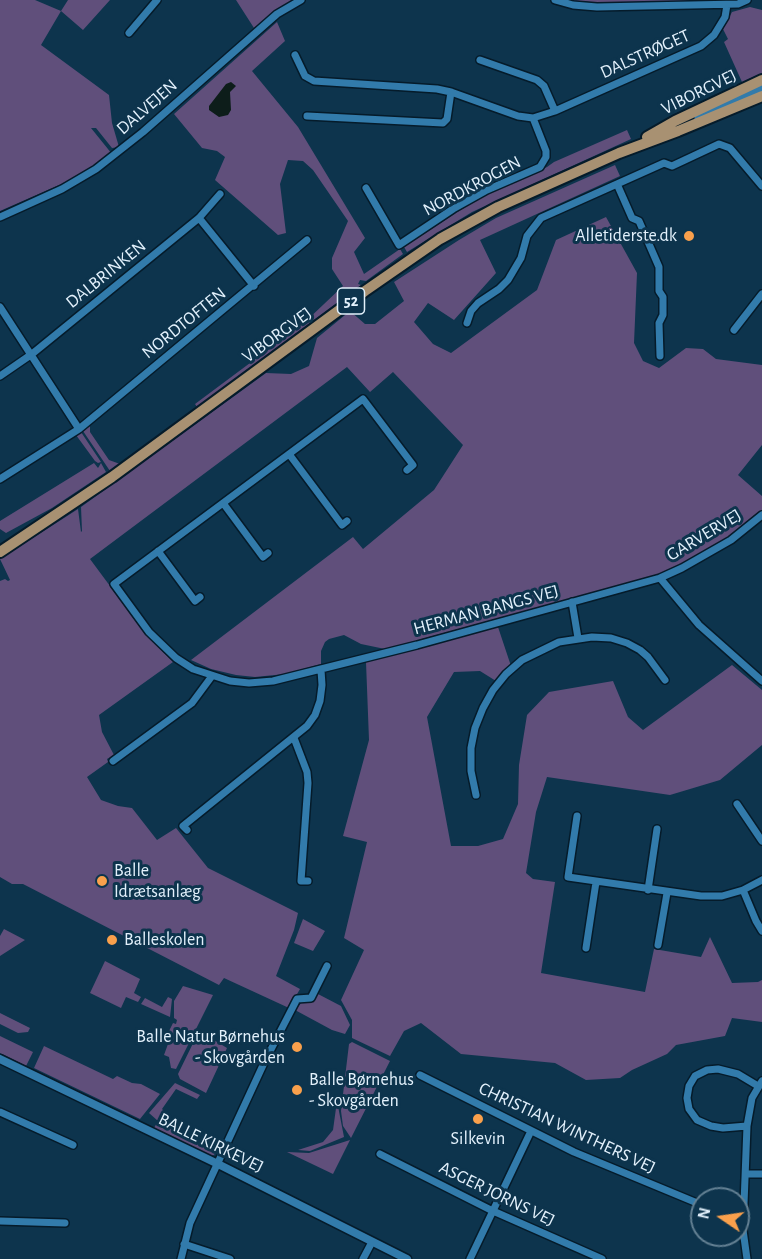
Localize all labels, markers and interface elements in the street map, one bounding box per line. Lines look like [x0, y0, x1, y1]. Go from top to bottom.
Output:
street label: DALSTRØGET [597, 25, 693, 83]
street label: VIBORGVEJ [658, 65, 740, 119]
street label: DALVEJEN [112, 75, 182, 139]
street label: NORDKROGEN [419, 151, 525, 221]
place label: Alletiderste.dk [575, 225, 677, 247]
marker: Alletiderste.dk [682, 229, 696, 243]
street label: DALBRINKEN [62, 235, 150, 313]
street label: NORDTOFTEN [138, 283, 230, 363]
road number: 52 [338, 288, 364, 314]
street label: VIBORGVEJ [238, 302, 316, 368]
street label: GARVERVEJ [663, 504, 745, 566]
street label: HERMAN BANGS VEJ [411, 580, 561, 640]
place label: Balle Idrætsanlæg [114, 860, 201, 902]
marker: Balle Idrætsanlæg [95, 874, 109, 888]
place label: Balleskolen [124, 929, 205, 951]
marker: Balleskolen [105, 933, 119, 947]
place label: Balle Natur Børnehus - Skovgården [136, 1026, 285, 1068]
marker: Balle Natur Børnehus - Skovgården [290, 1040, 304, 1054]
place label: Balle Børnehus - Skovgården [309, 1069, 414, 1112]
street label: CHRISTIAN WINTHERS VEJ [475, 1078, 659, 1178]
marker: Balle Børnehus - Skovgården [290, 1083, 304, 1097]
street label: BALLE KIRKEVEJ [155, 1108, 267, 1178]
marker: Silkevin [471, 1112, 485, 1126]
place label: Silkevin [451, 1128, 505, 1150]
street label: ASGER JORNS VEJ [436, 1157, 558, 1231]
north arrow [690, 1187, 750, 1247]
text: N [695, 1206, 713, 1221]

